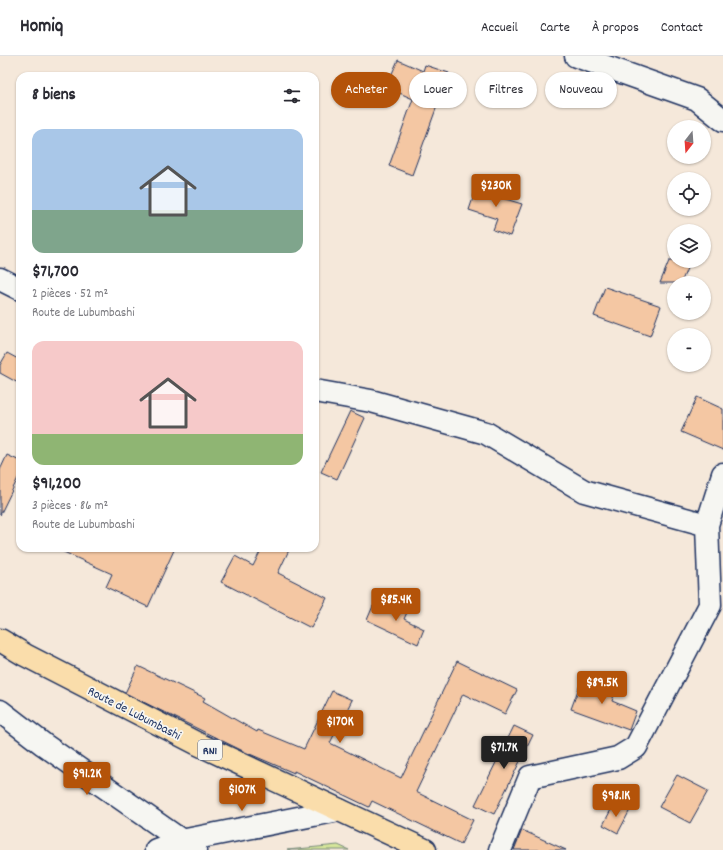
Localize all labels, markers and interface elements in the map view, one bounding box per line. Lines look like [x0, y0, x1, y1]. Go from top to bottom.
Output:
text: Homiq [20, 14, 63, 41]
text: Accueil [481, 18, 518, 38]
text: Carte [540, 18, 570, 38]
text: À propos [592, 18, 639, 38]
text: Contact [661, 18, 703, 38]
chip: Acheter [331, 72, 401, 108]
chip: Louer [409, 72, 467, 108]
chip: Filtres [475, 72, 537, 108]
chip: Nouveau [545, 72, 617, 108]
text: 8 biens [32, 84, 76, 108]
icon: filters [281, 85, 303, 107]
north arrow [667, 120, 711, 164]
map controls [667, 120, 711, 372]
icon: home [132, 155, 204, 227]
button: locate [667, 172, 711, 216]
pin: $230K [468, 174, 524, 208]
text: $230K [480, 177, 512, 196]
button: layers [667, 224, 711, 268]
text: $71,700 [32, 261, 79, 285]
button: + [667, 276, 711, 320]
text: 2 pièces · 52 m² [32, 285, 108, 304]
text: Route de Lubumbashi [32, 304, 135, 323]
button: − [667, 328, 711, 372]
icon: home [132, 367, 204, 439]
text: $91,200 [32, 473, 81, 497]
text: 3 pièces · 86 m² [32, 497, 108, 516]
text: Route de Lubumbashi [32, 516, 135, 535]
pin: $85.4K [363, 588, 429, 622]
text: $85.4K [380, 591, 412, 610]
pin: $89.5K [569, 671, 635, 705]
text: $89.5K [586, 674, 618, 693]
street label: Route de Lubumbashi [84, 682, 184, 746]
pin: $170K [312, 710, 368, 744]
text: $170K [326, 713, 354, 732]
pin: $71.7K [471, 736, 537, 770]
text: $71.7K [490, 739, 518, 758]
road number: RN1 [198, 740, 222, 760]
pin: $91.2K [54, 762, 120, 796]
text: $91.2K [72, 765, 102, 784]
pin: $107K [214, 778, 270, 812]
text: $107K [228, 781, 256, 800]
pin: $98.1K [583, 784, 649, 818]
text: $98.1K [602, 787, 630, 806]

